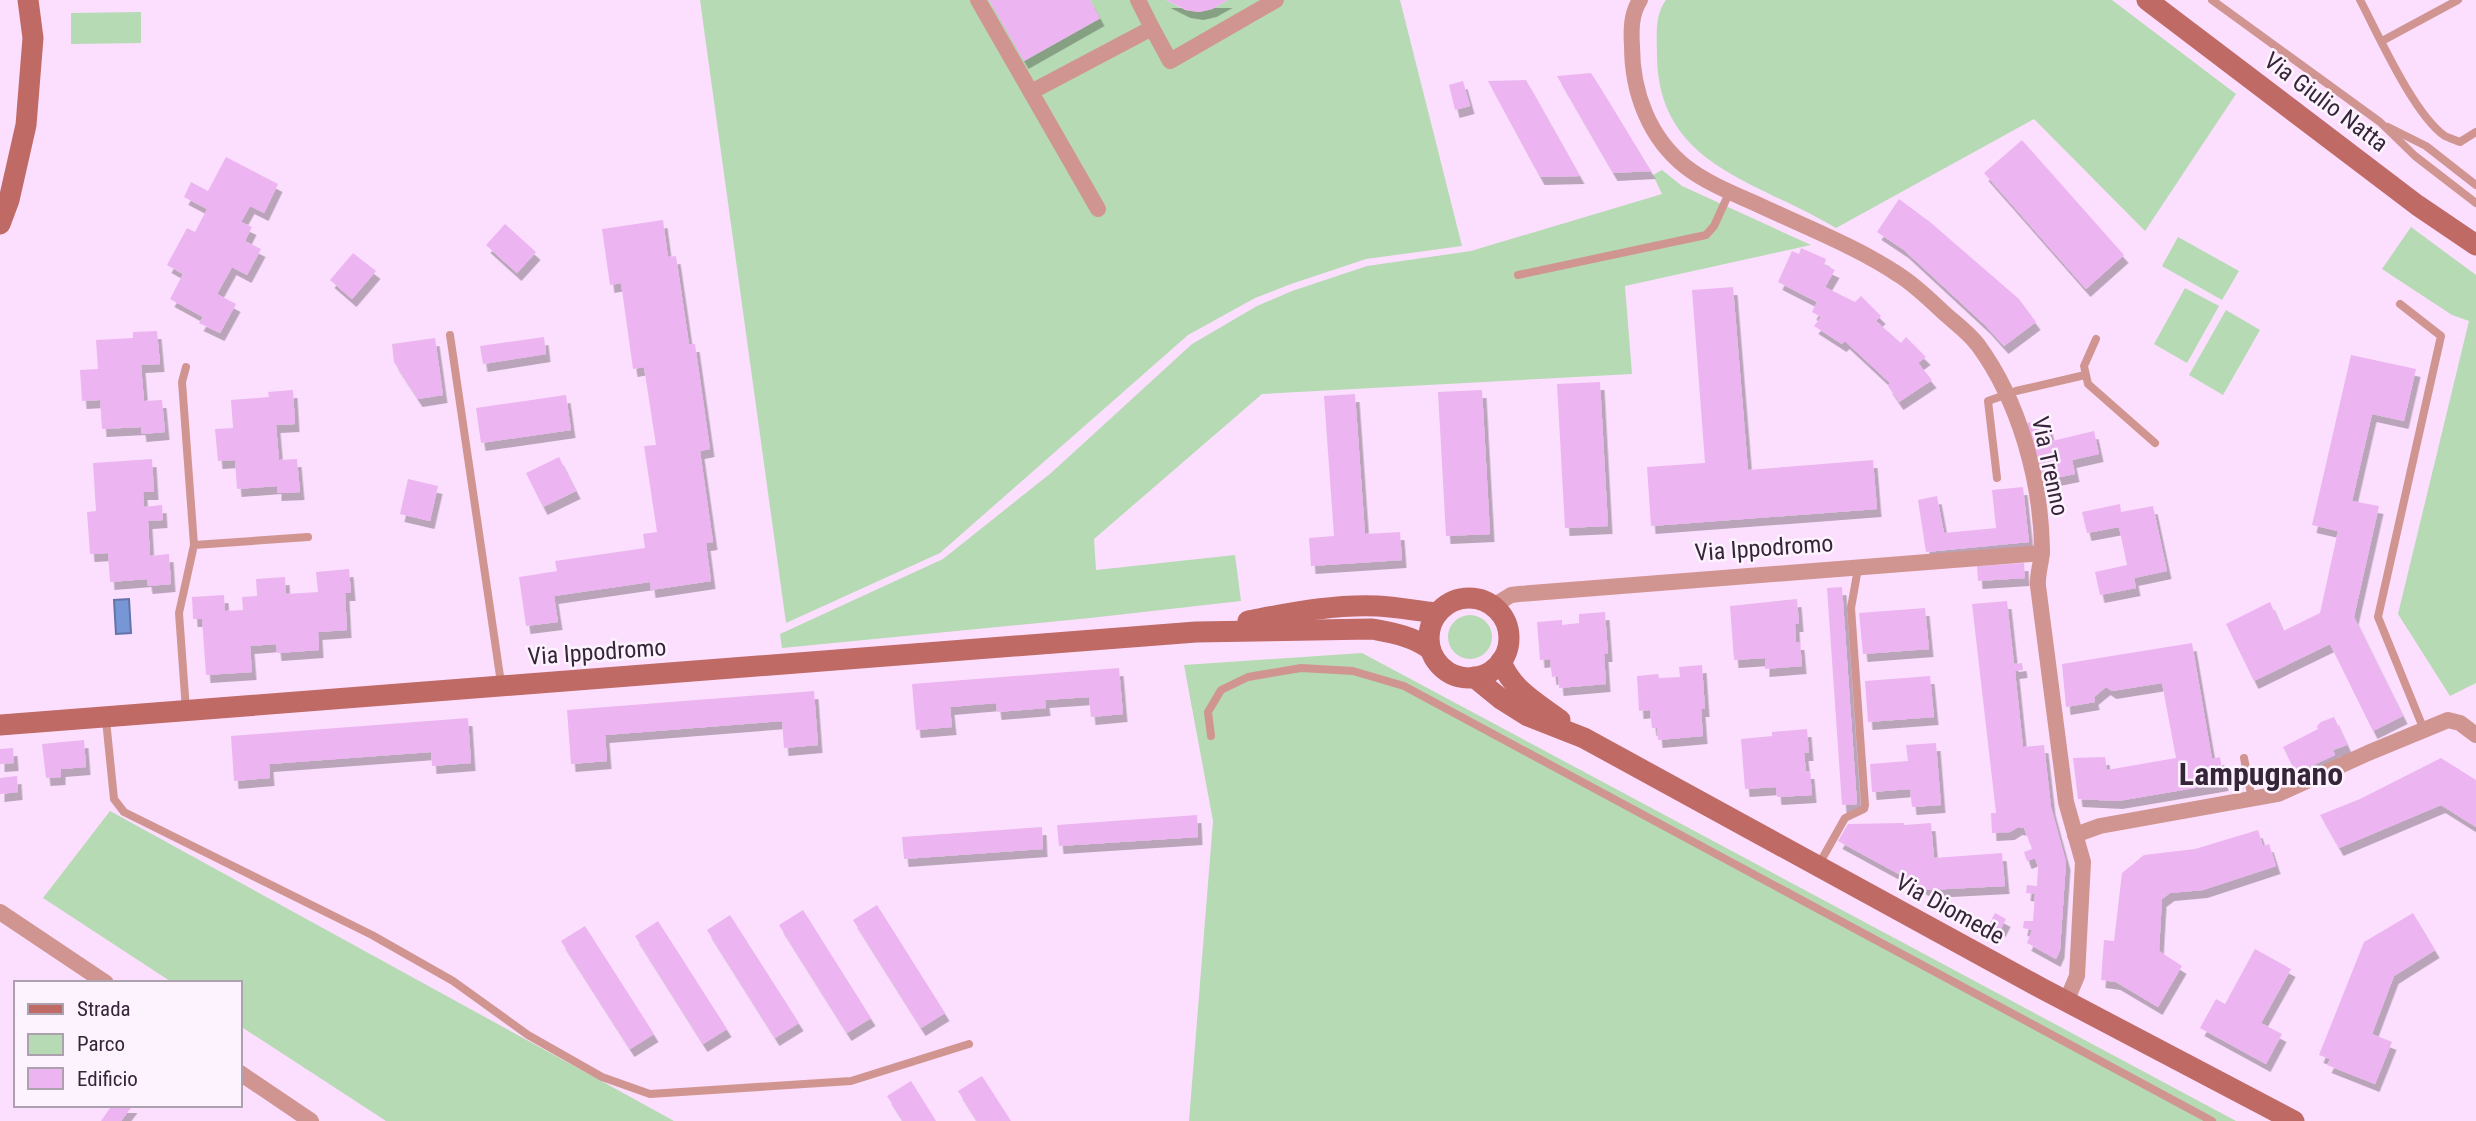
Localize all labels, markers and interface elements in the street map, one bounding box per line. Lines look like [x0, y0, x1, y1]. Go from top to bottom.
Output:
street label: Via Giulio Natta [2259, 46, 2393, 158]
street label: Via Trenno [2026, 414, 2074, 518]
street label: Via Ippodromo [1694, 529, 1834, 567]
street label: Via Ippodromo [527, 633, 667, 671]
district label: Lampugnano [2179, 755, 2343, 793]
street label: Via Diomede [1891, 868, 2009, 950]
legend [14, 981, 242, 1107]
text: Strada [77, 997, 131, 1021]
text: Parco [77, 1032, 125, 1056]
text: Edificio [77, 1067, 138, 1091]

